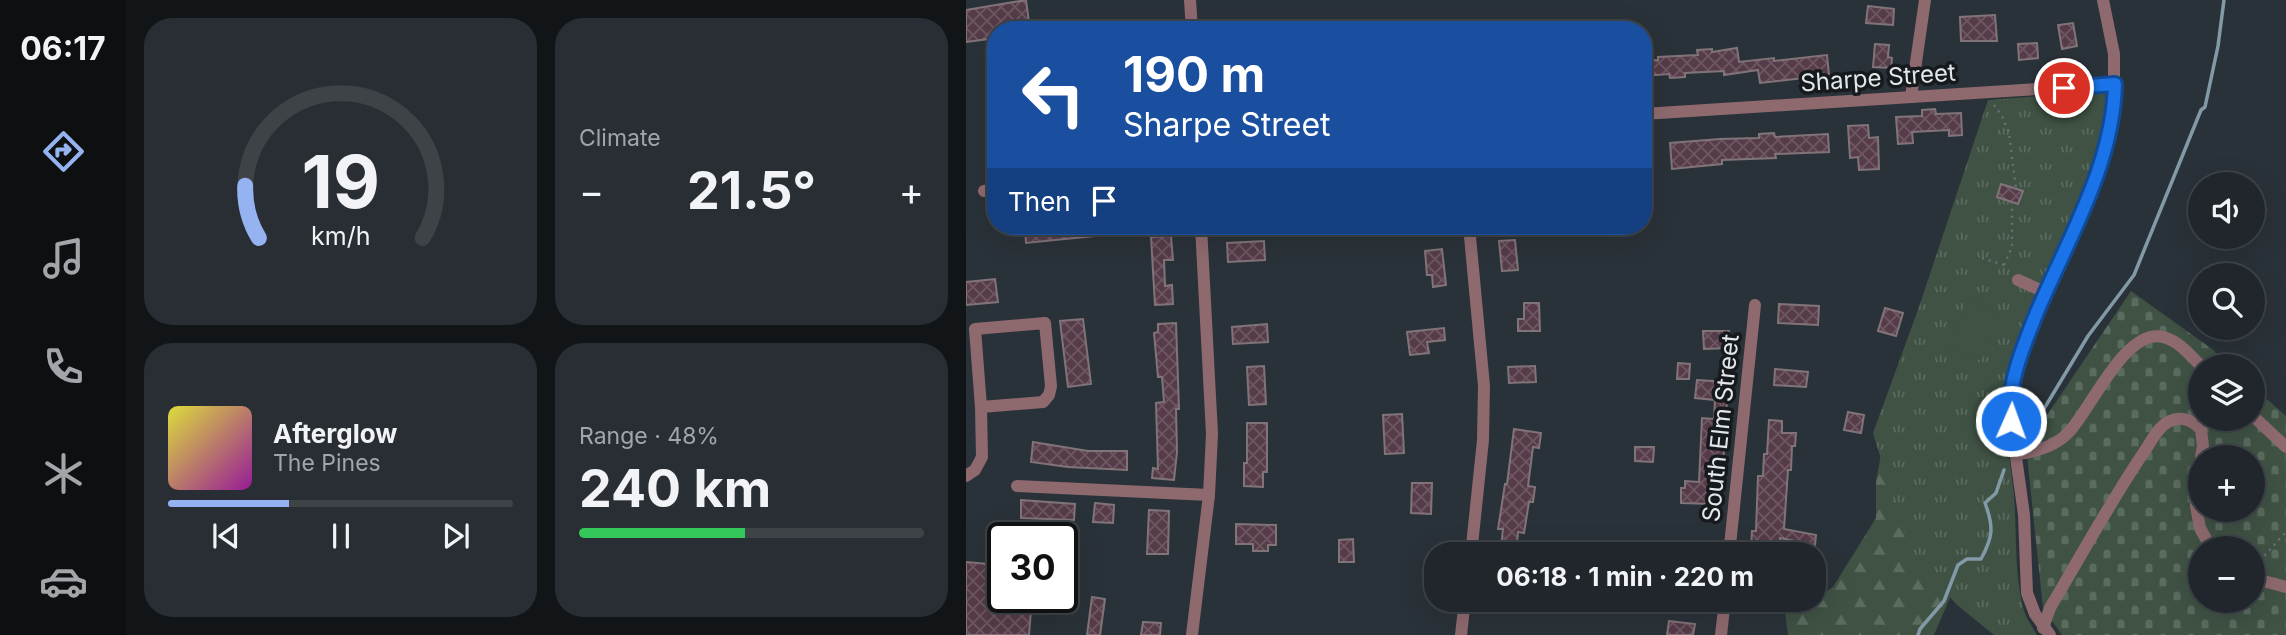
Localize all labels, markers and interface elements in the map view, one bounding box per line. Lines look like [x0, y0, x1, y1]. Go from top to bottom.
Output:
text: 06:17 [20, 29, 106, 68]
text: 190 m [1123, 45, 1265, 104]
icon: left [1008, 49, 1099, 140]
street label: Sharpe Street [1799, 58, 1957, 97]
pin [2034, 58, 2094, 118]
icon: arrive [2045, 69, 2083, 107]
text: Sharpe Street [1123, 105, 1331, 144]
text: Climate [579, 124, 661, 152]
icon: directions [39, 127, 88, 176]
text: 19 [301, 137, 380, 226]
text: 21.5° [687, 159, 816, 222]
text: − [579, 168, 604, 214]
text: + [899, 168, 924, 214]
map controls [2188, 172, 2265, 613]
button: sound [2188, 172, 2265, 249]
icon: arrive [1085, 182, 1123, 220]
text: Then [1008, 186, 1071, 217]
text: km/h [311, 220, 370, 250]
icon: music [39, 234, 88, 283]
button: search [2188, 263, 2265, 340]
street label: South Elm Street [1696, 333, 1745, 523]
icon: phone [39, 342, 88, 391]
button: layers [2188, 354, 2265, 431]
position arrow [1974, 384, 2048, 458]
text: Afterglow [273, 418, 397, 449]
text: Range · 48% [579, 422, 719, 450]
button: + [2188, 445, 2265, 522]
icon: climate [39, 449, 88, 498]
text: The Pines [273, 449, 381, 477]
text: 240 km [579, 457, 771, 520]
icon: previous [207, 517, 245, 555]
icon: pause [322, 517, 360, 555]
icon: next [437, 517, 475, 555]
speed limit sign: 30 [987, 522, 1078, 613]
button: − [2188, 536, 2265, 613]
icon: car [39, 557, 88, 606]
text: 06:18 · 1 min · 220 m [1496, 561, 1754, 592]

